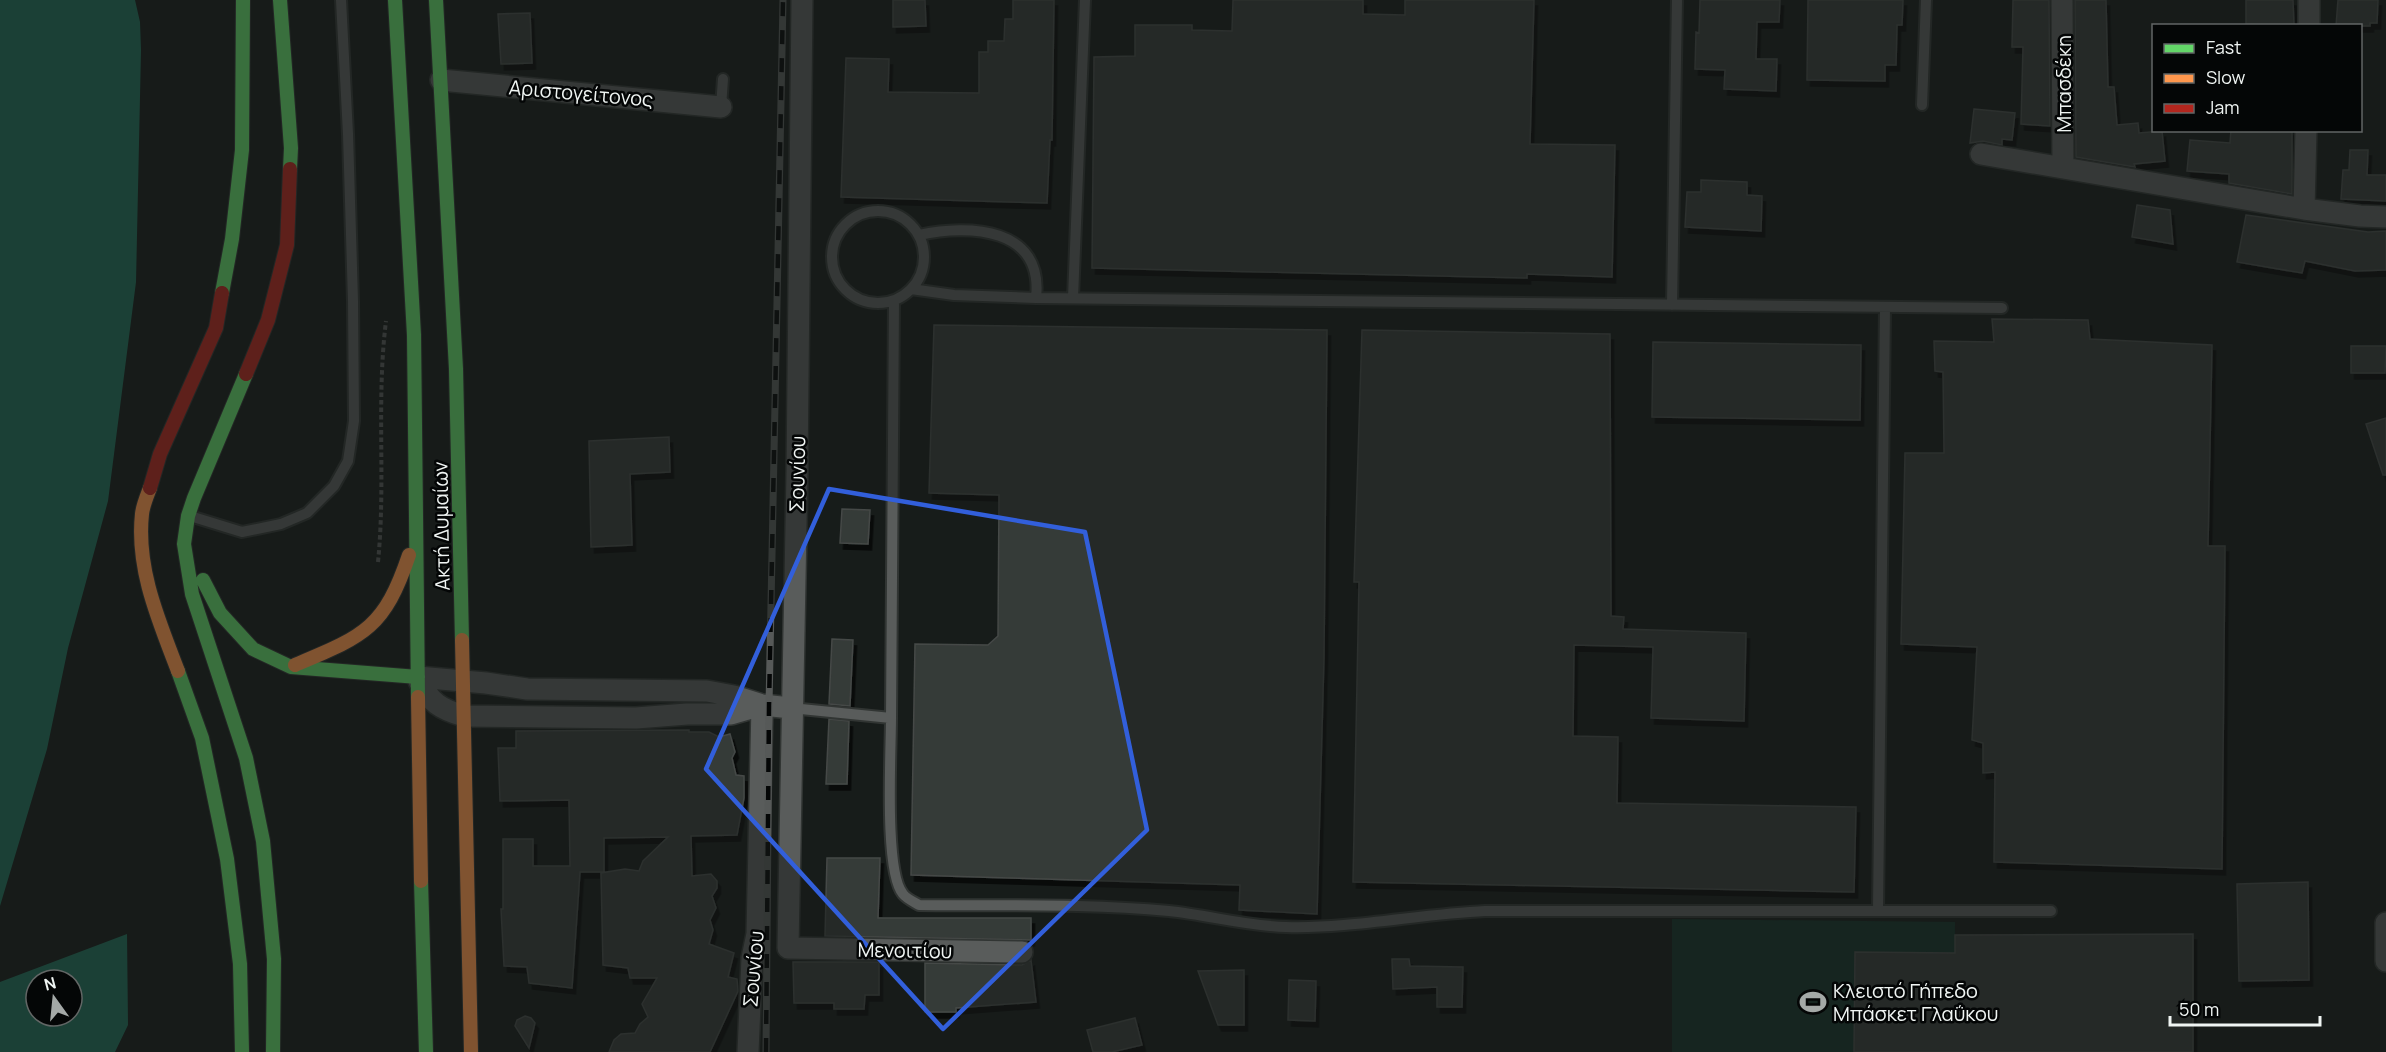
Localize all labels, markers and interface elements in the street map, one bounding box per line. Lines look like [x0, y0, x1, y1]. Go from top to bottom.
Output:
legend [2152, 24, 2362, 132]
street label: Μπασδέκη [2050, 35, 2077, 133]
text: Fast [2206, 35, 2241, 59]
text: Slow [2206, 65, 2246, 89]
street label: Αριστογείτονος [508, 73, 654, 113]
text: Jam [2206, 95, 2240, 119]
street label: Σουνίου [783, 435, 811, 513]
street label: Ακτή Δυμαίων [426, 461, 456, 591]
street label: Σουνίου [736, 930, 770, 1008]
street label: Μενοιτίου [857, 936, 953, 964]
north arrow [24, 968, 84, 1028]
text: N [42, 971, 59, 996]
place label: Κλειστό Γήπεδο Μπάσκετ Γλαΰκου [1833, 977, 1998, 1027]
sports icon: Κλειστό Γήπεδο Μπάσκετ Γλαΰκου [1798, 987, 1828, 1017]
scale bar [2170, 989, 2320, 1027]
text: 50 m [2179, 997, 2219, 1021]

